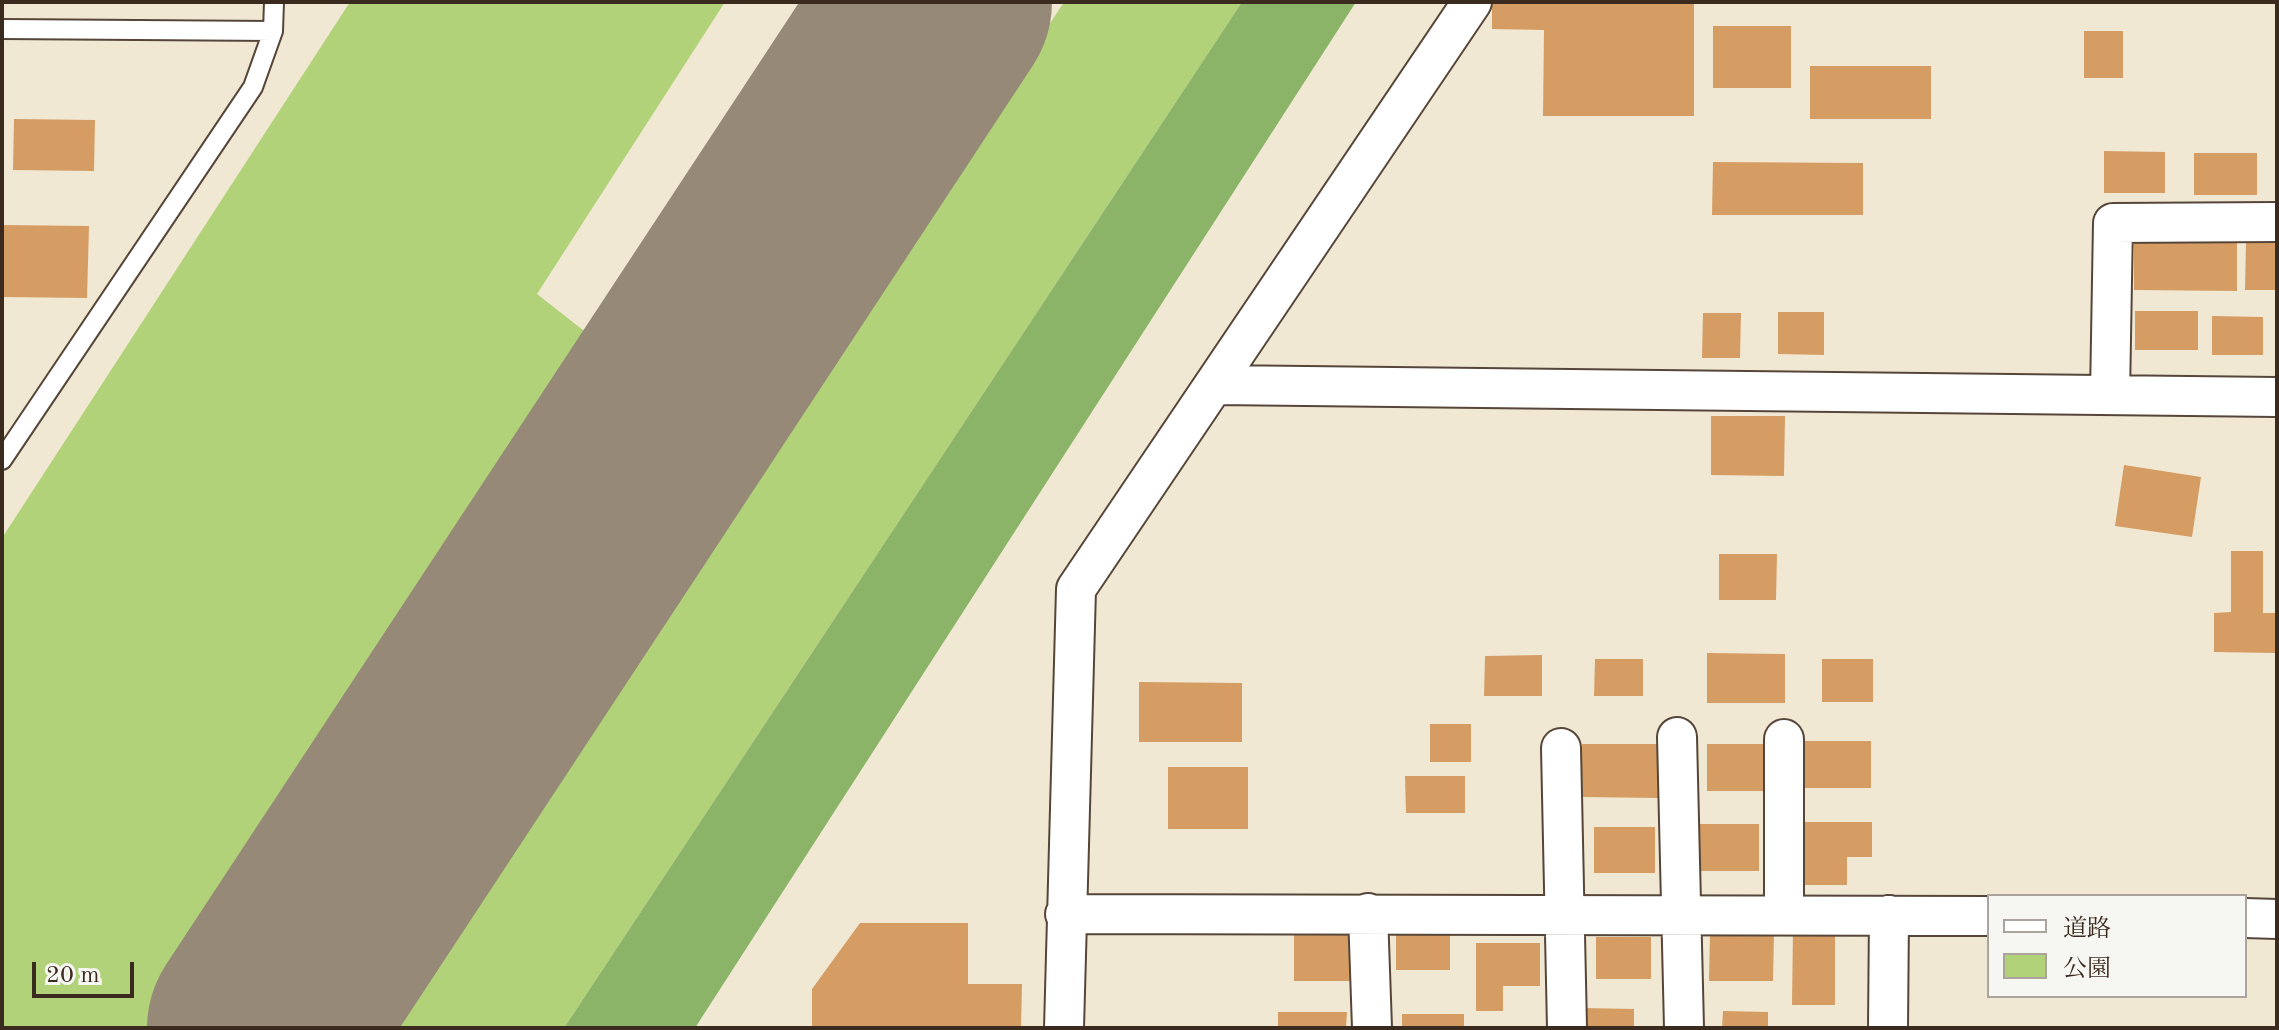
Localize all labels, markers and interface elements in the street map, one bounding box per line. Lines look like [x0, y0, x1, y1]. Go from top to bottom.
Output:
legend [1987, 894, 2247, 998]
text: 道路 [2063, 918, 2111, 942]
scale bar [36, 946, 138, 996]
text: 公園 [2063, 958, 2111, 982]
text: 20 m [46, 964, 100, 988]

